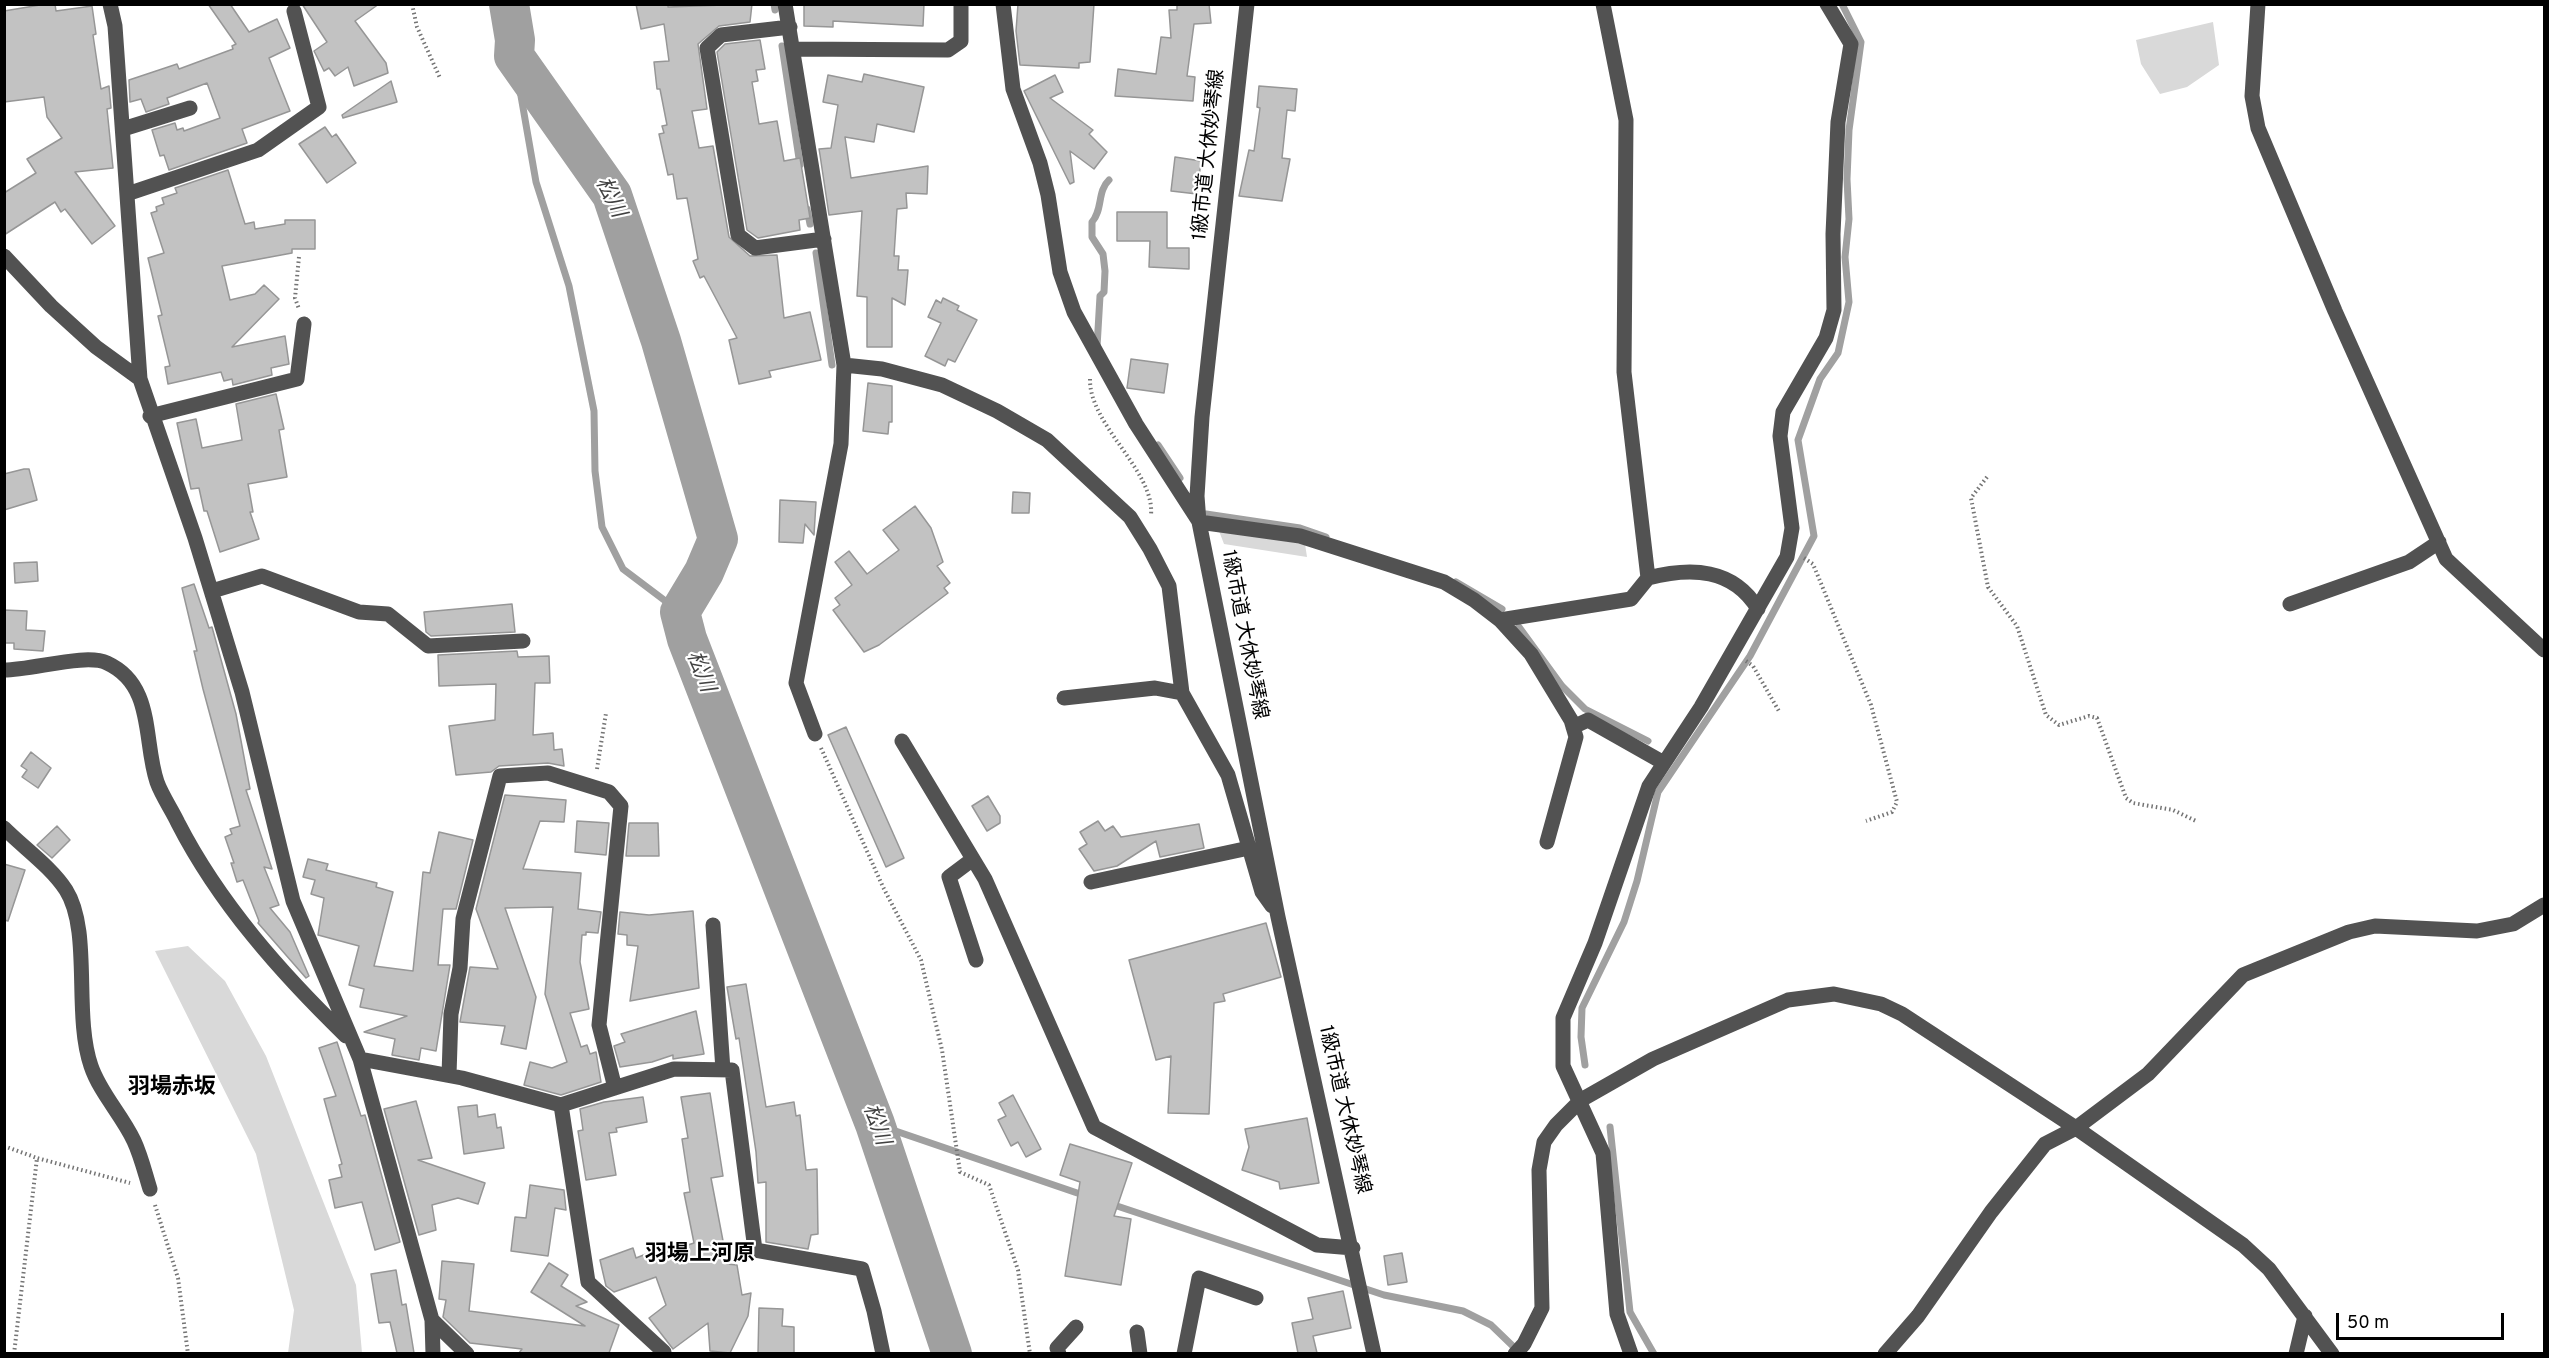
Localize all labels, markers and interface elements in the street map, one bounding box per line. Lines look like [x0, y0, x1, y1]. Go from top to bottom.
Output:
street label: 1級市道 大休妙琴線 [1189, 68, 1231, 242]
water label: 松川 [588, 174, 630, 222]
street label: 1級市道 大休妙琴線 [1215, 548, 1271, 722]
water label: 松川 [680, 648, 718, 696]
street label: 1級市道 大休妙琴線 [1312, 1023, 1374, 1197]
district label: 羽場赤坂 [128, 1076, 216, 1102]
water label: 松川 [856, 1101, 894, 1149]
district label: 羽場上河原 [645, 1243, 755, 1269]
scale bar [2339, 1301, 2507, 1339]
text: 50 m [2347, 1312, 2389, 1335]

